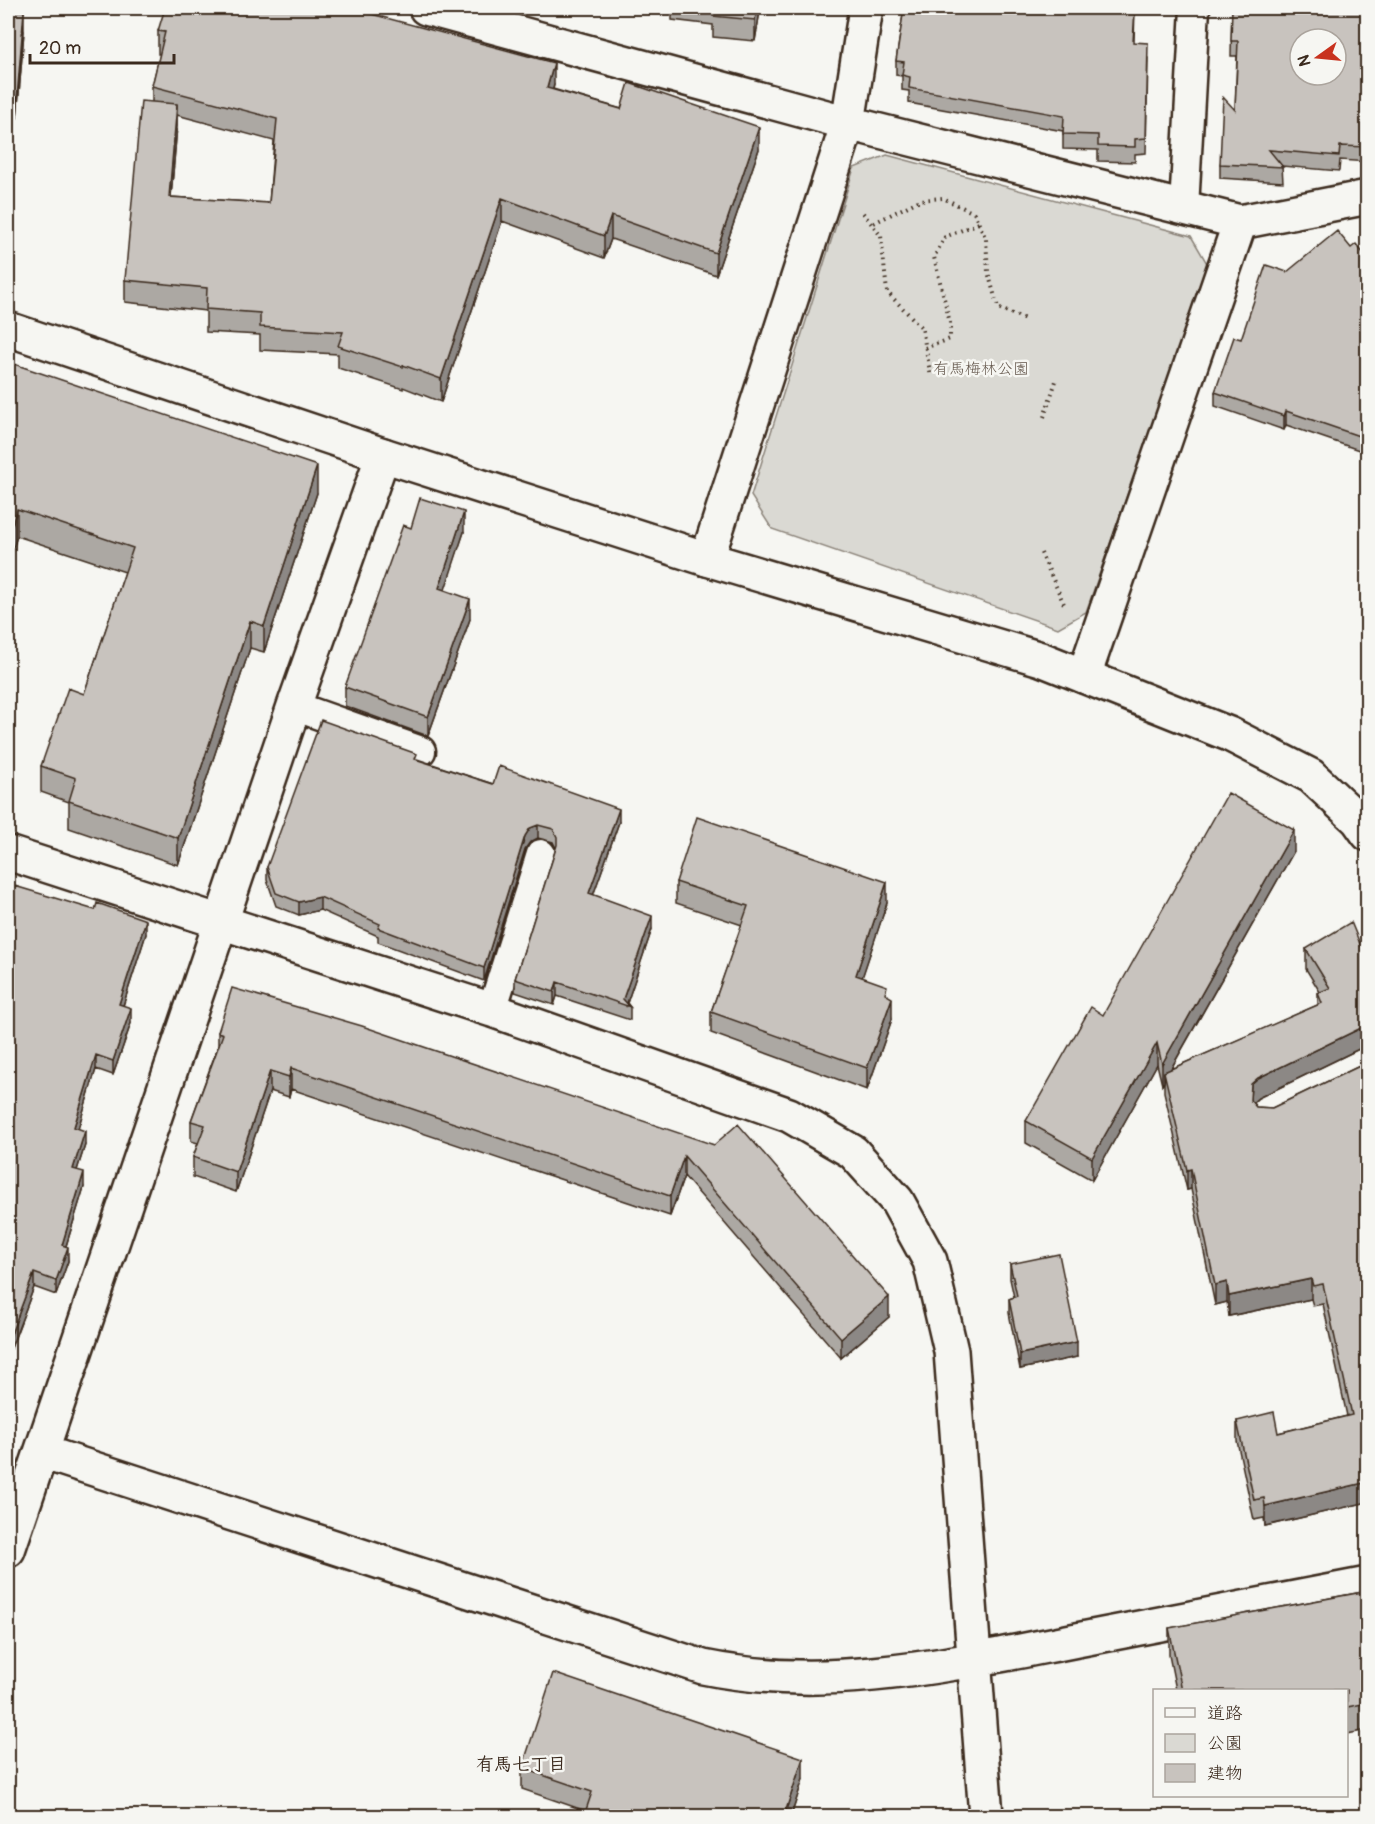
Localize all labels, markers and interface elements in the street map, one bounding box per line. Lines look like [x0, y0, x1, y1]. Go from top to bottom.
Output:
scale bar [30, 27, 174, 65]
north arrow [1288, 27, 1348, 87]
text: 20 m [39, 37, 81, 60]
text: N [1293, 53, 1316, 68]
park label: 有馬梅林公園 [933, 359, 1029, 379]
legend [1153, 1689, 1348, 1797]
text: 道路 [1207, 1702, 1243, 1725]
text: 公園 [1207, 1732, 1243, 1755]
district label: 有馬七丁目 [476, 1753, 566, 1776]
text: 建物 [1207, 1762, 1243, 1785]

